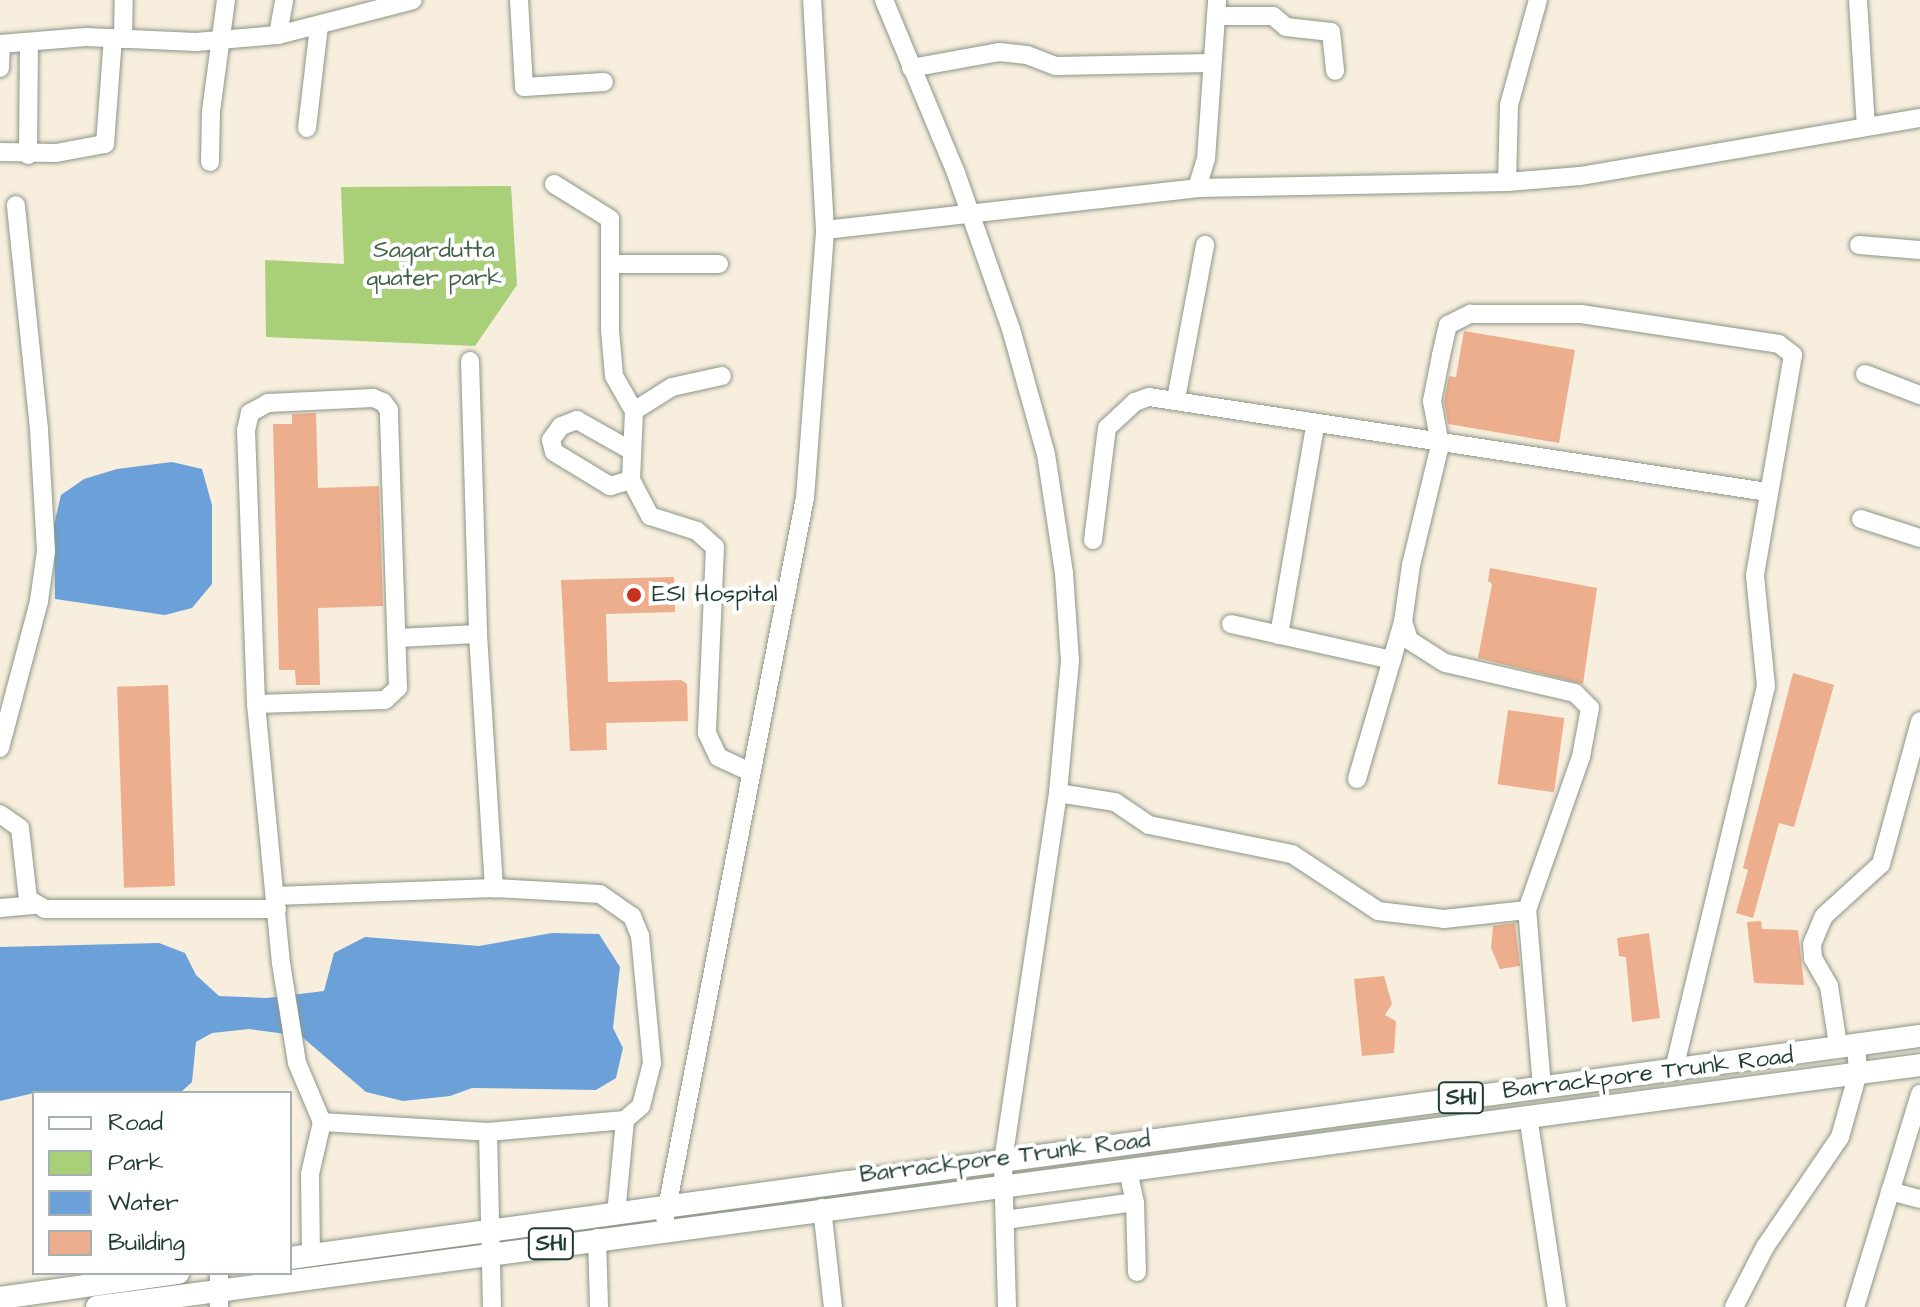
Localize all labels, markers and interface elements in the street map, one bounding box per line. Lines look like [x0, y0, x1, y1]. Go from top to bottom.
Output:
park label: Sagardutta quater park [366, 237, 502, 293]
place label: ESI Hospital [652, 581, 778, 609]
marker: ESI Hospital [623, 584, 645, 606]
street label: Barrackpore Trunk Road [1501, 1042, 1795, 1106]
road number: SH1 [1437, 1080, 1485, 1116]
legend [32, 1091, 292, 1275]
text: Road [108, 1106, 163, 1140]
street label: Barrackpore Trunk Road [858, 1126, 1152, 1190]
text: Park [108, 1146, 164, 1180]
text: Water [108, 1186, 179, 1220]
text: Building [108, 1226, 185, 1260]
road number: SH1 [527, 1226, 575, 1262]

